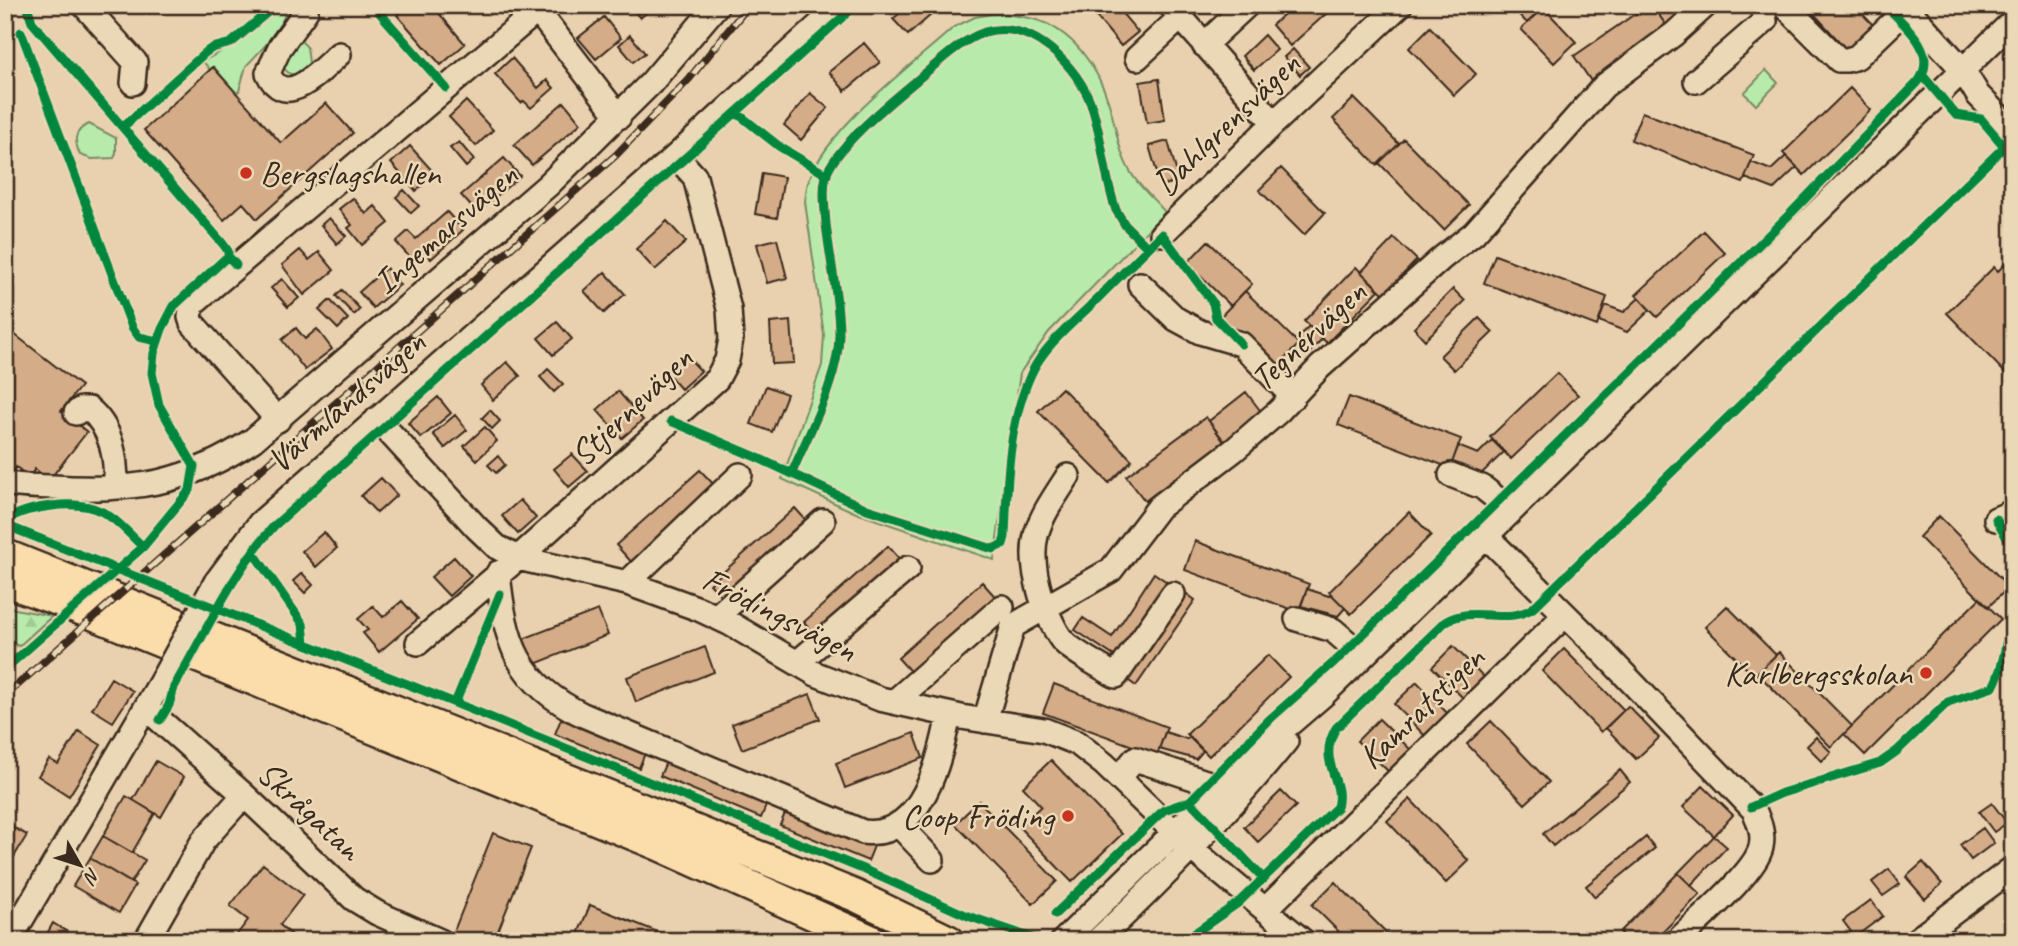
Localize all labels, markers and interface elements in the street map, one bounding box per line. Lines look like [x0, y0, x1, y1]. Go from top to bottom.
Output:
street label: Dahlgrensvägen [1143, 42, 1310, 205]
place label: Bergslagshallen [260, 151, 442, 196]
street label: Ingemarsvägen [363, 153, 527, 304]
marker: Bergslagshallen [238, 165, 254, 181]
street label: Tegnérvägen [1241, 270, 1376, 401]
street label: Värmlandsvägen [258, 320, 435, 483]
street label: Stjernevägen [560, 337, 703, 476]
street label: Frödingsvägen [695, 556, 865, 673]
street label: Kamratstigen [1349, 635, 1495, 779]
place label: Karlbergsskolan [1725, 651, 1913, 696]
marker: Karlbergsskolan [1918, 665, 1934, 681]
street label: Skrågatan [248, 751, 373, 872]
place label: Coop Fröding [902, 794, 1057, 839]
marker: Coop Fröding [1060, 808, 1076, 824]
north arrow [46, 830, 116, 900]
text: N [77, 863, 105, 890]

